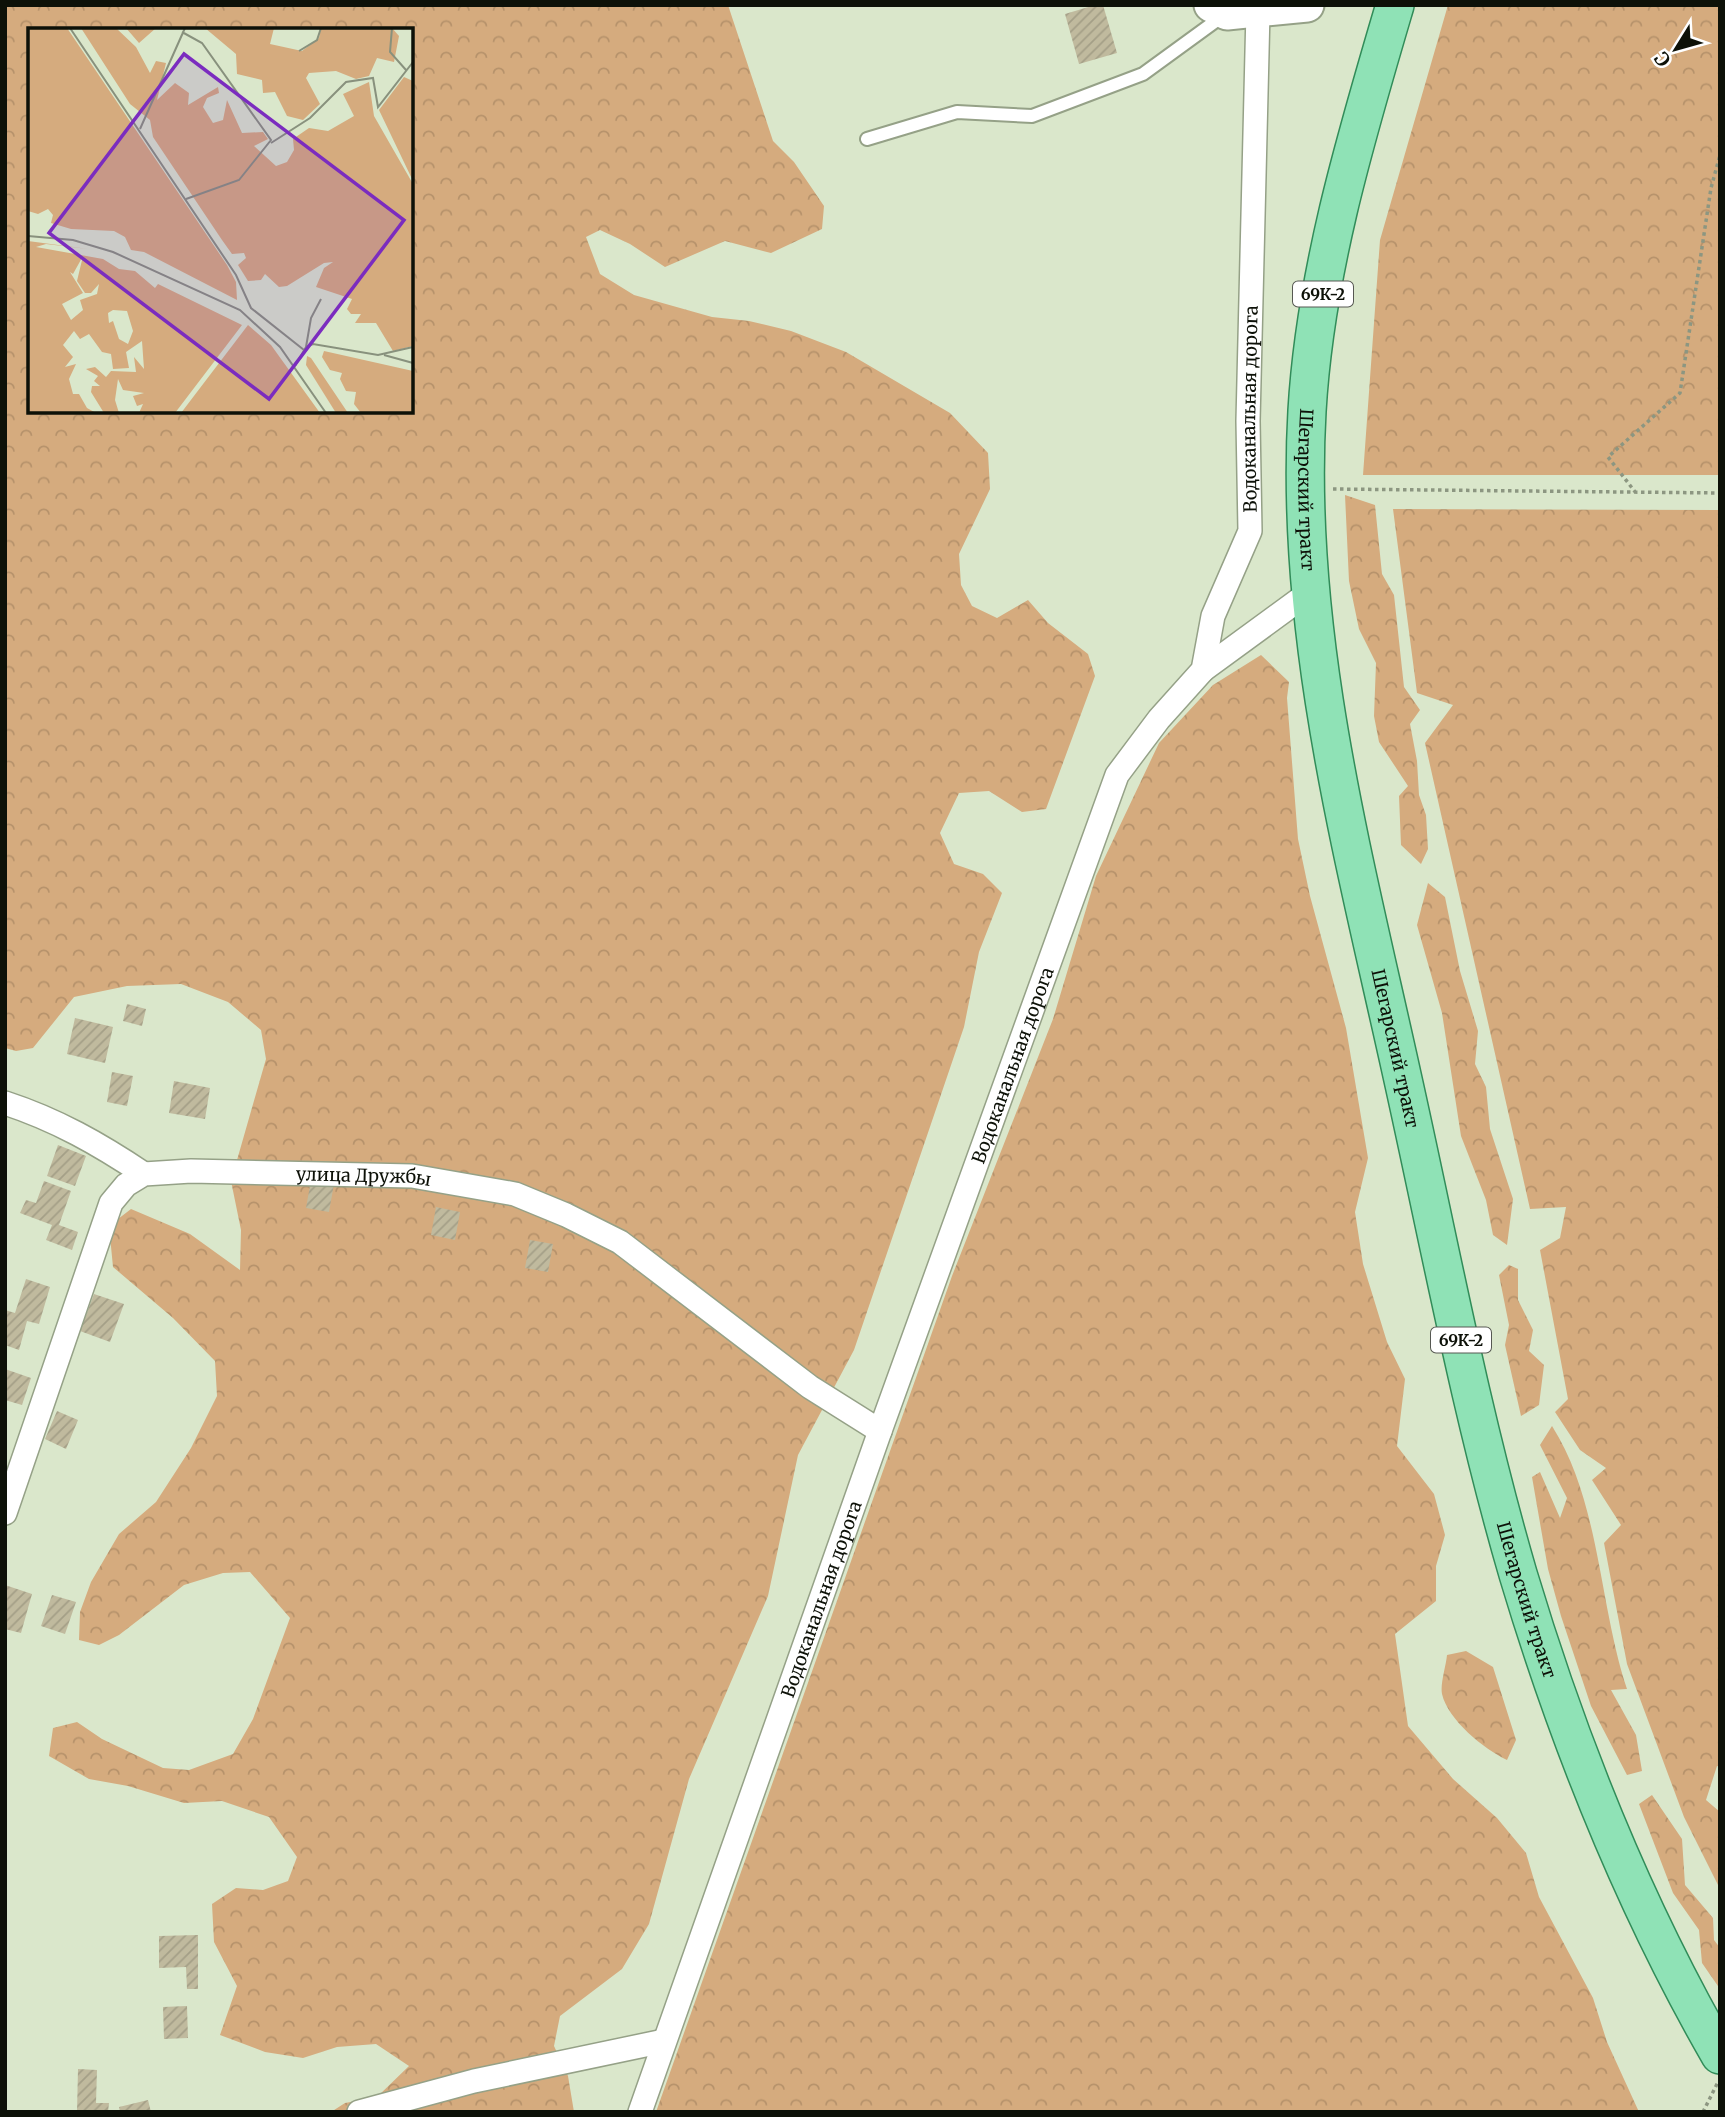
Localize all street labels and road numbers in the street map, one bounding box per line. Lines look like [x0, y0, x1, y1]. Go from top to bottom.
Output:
road number: 69К-2 [1293, 282, 1353, 306]
street label: Водоканальная дорога [1236, 305, 1262, 513]
street label: Шегарский тракт [1294, 408, 1320, 572]
street label: Водоканальная дорога [966, 964, 1058, 1167]
street label: Шегарский тракт [1367, 966, 1425, 1130]
street label: улица Дружбы [296, 1162, 433, 1191]
road number: 69К-2 [1431, 1328, 1491, 1352]
street label: Водоканальная дорога [776, 1497, 866, 1700]
street label: Шегарский тракт [1492, 1519, 1562, 1681]

